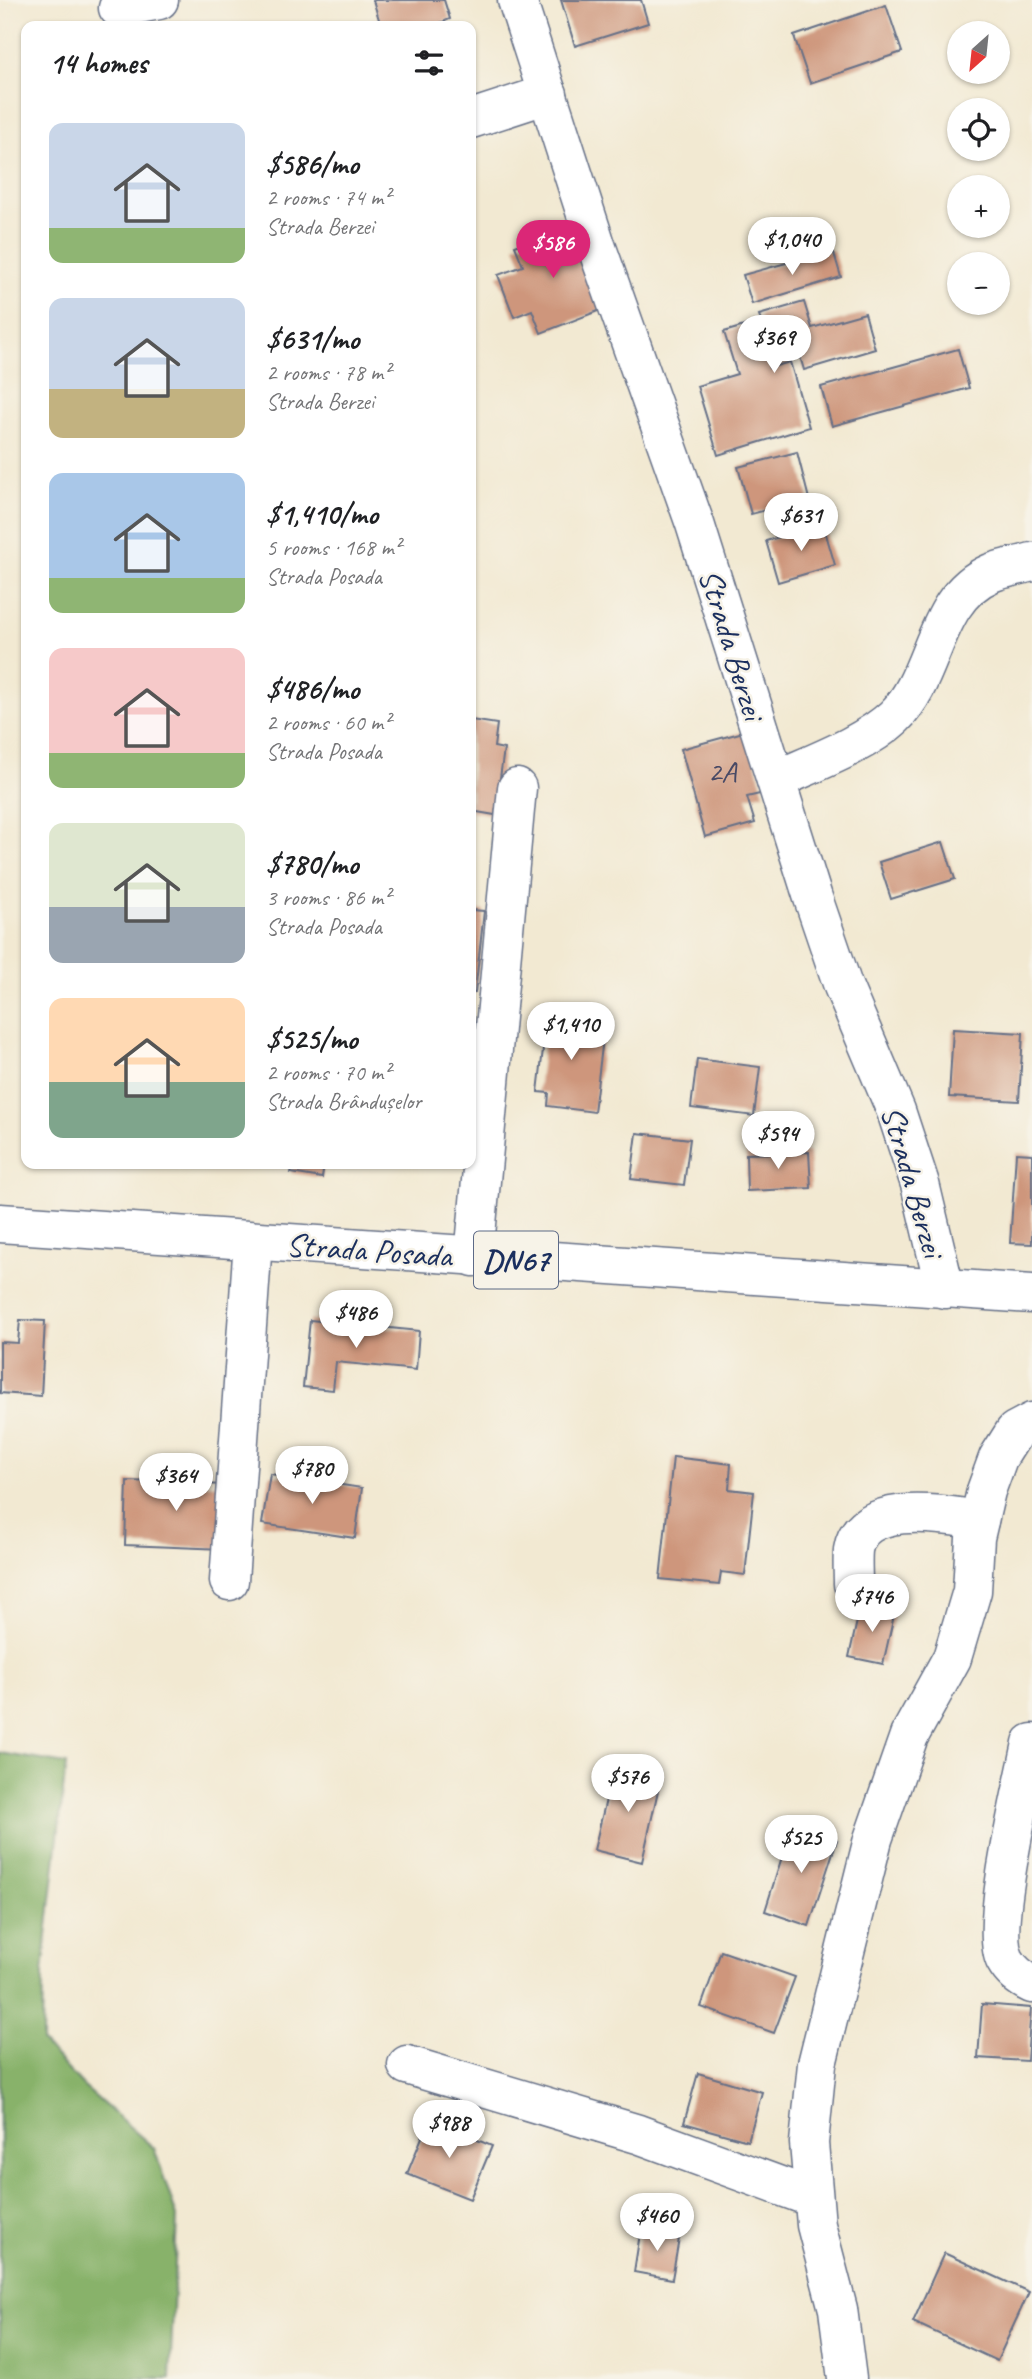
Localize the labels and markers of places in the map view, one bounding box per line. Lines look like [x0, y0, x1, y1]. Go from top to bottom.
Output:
pin: $1,040 [735, 218, 849, 277]
pin: $586 [512, 220, 594, 280]
pin: $369 [733, 316, 815, 375]
pin: $631 [760, 494, 842, 553]
pin: $1,410 [514, 1002, 628, 1062]
pin: $594 [737, 1112, 819, 1171]
pin: $486 [315, 1290, 397, 1350]
pin: $780 [271, 1446, 353, 1506]
pin: $364 [135, 1454, 217, 1513]
pin: $746 [831, 1574, 913, 1634]
pin: $576 [587, 1755, 669, 1814]
pin: $525 [760, 1815, 842, 1875]
pin: $988 [408, 2100, 490, 2160]
pin: $460 [616, 2194, 698, 2253]

